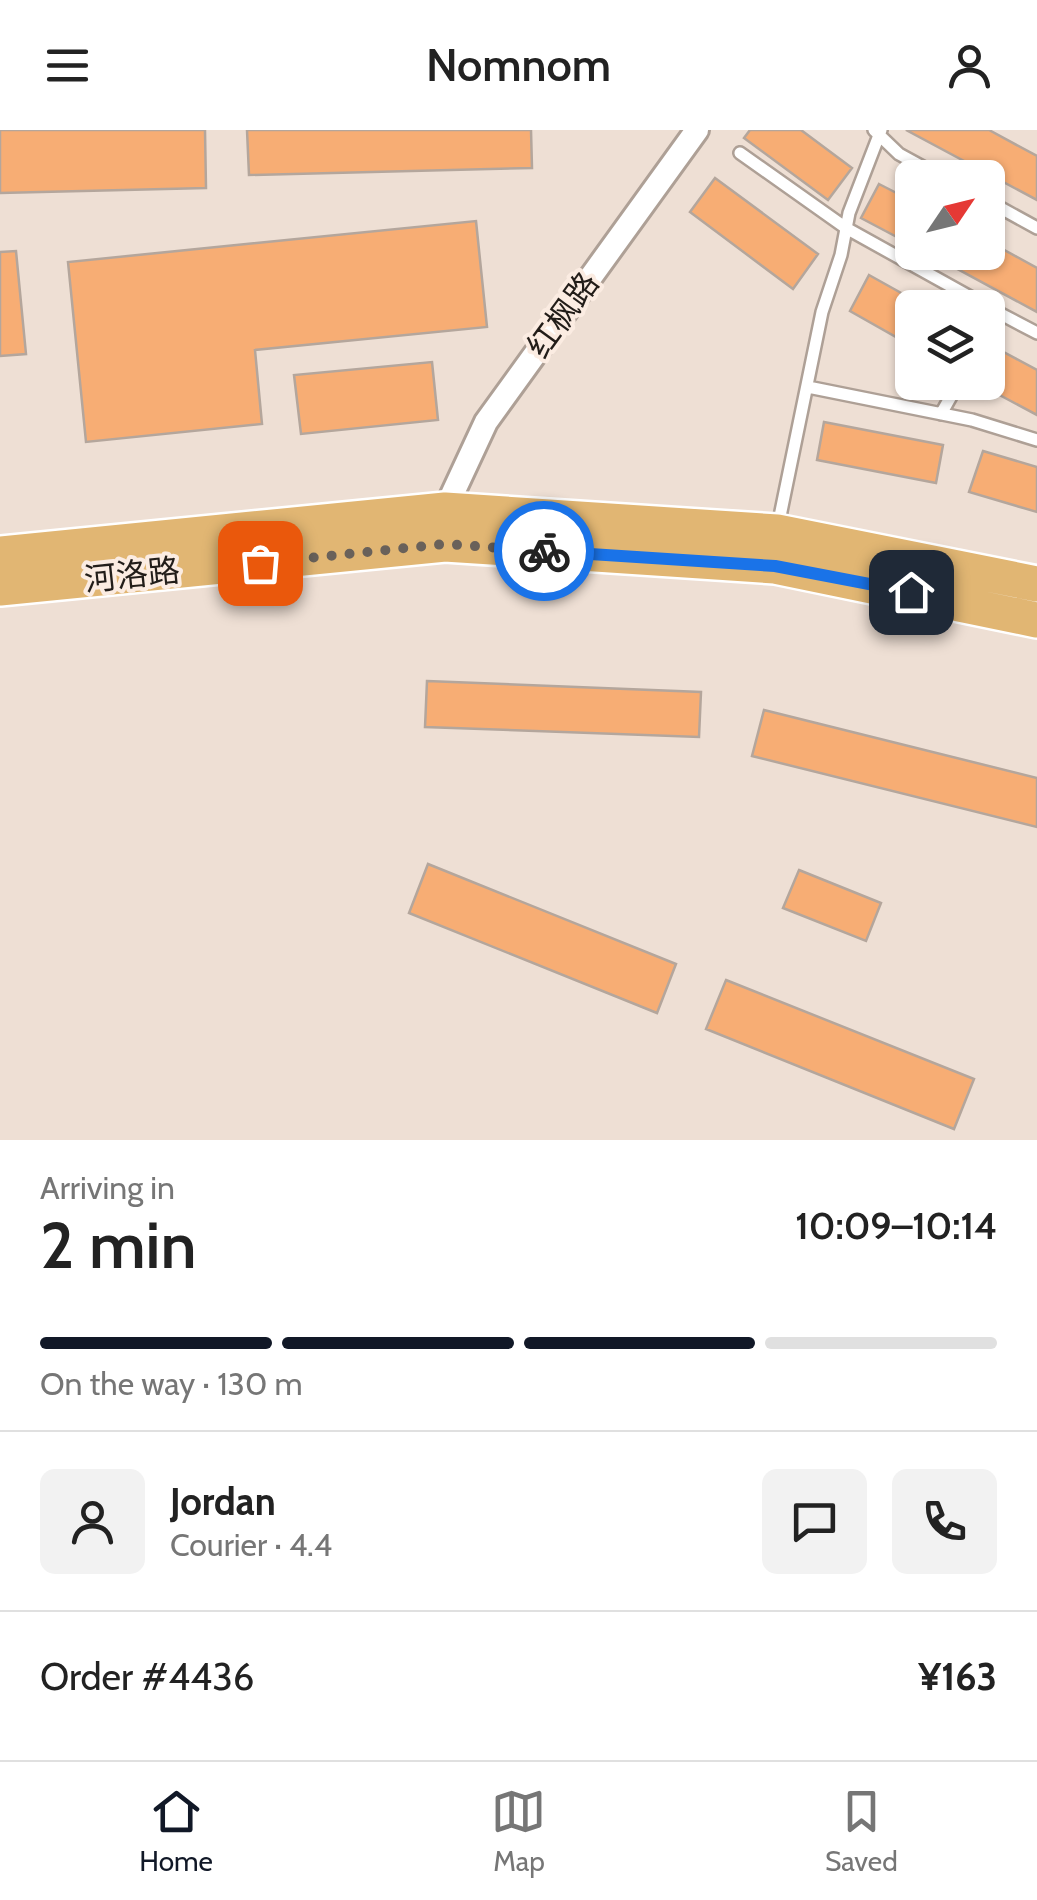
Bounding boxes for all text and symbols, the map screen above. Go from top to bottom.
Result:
icon: menu [40,38,95,93]
text: Nomnom [426,38,611,92]
icon: person [942,38,997,93]
north arrow [895,160,1005,270]
map controls [895,160,1005,400]
street label: 红枫路 [519,264,607,365]
button: layers [895,290,1005,400]
courier [494,501,594,601]
pin [218,521,303,606]
icon: bike [517,524,572,579]
icon: bag [233,536,288,591]
street label: 河洛路 [82,550,182,599]
pin [869,550,954,635]
icon: home [884,565,939,620]
text: Arriving in [40,1168,175,1207]
text: 10:09–10:14 [795,1202,997,1249]
text: 2 min [40,1205,197,1284]
text: On the way · 130 m [40,1364,303,1403]
button: person [40,1469,145,1574]
button: chat [762,1469,867,1574]
button: phone [892,1469,997,1574]
text: Jordan [170,1478,276,1525]
text: Courier · 4.4 [170,1525,332,1564]
text: Order #4436 [40,1653,254,1700]
text: ¥163 [918,1653,997,1700]
tab: Home [139,1784,213,1878]
tab: Map [491,1784,546,1878]
tab: Saved [825,1784,898,1878]

